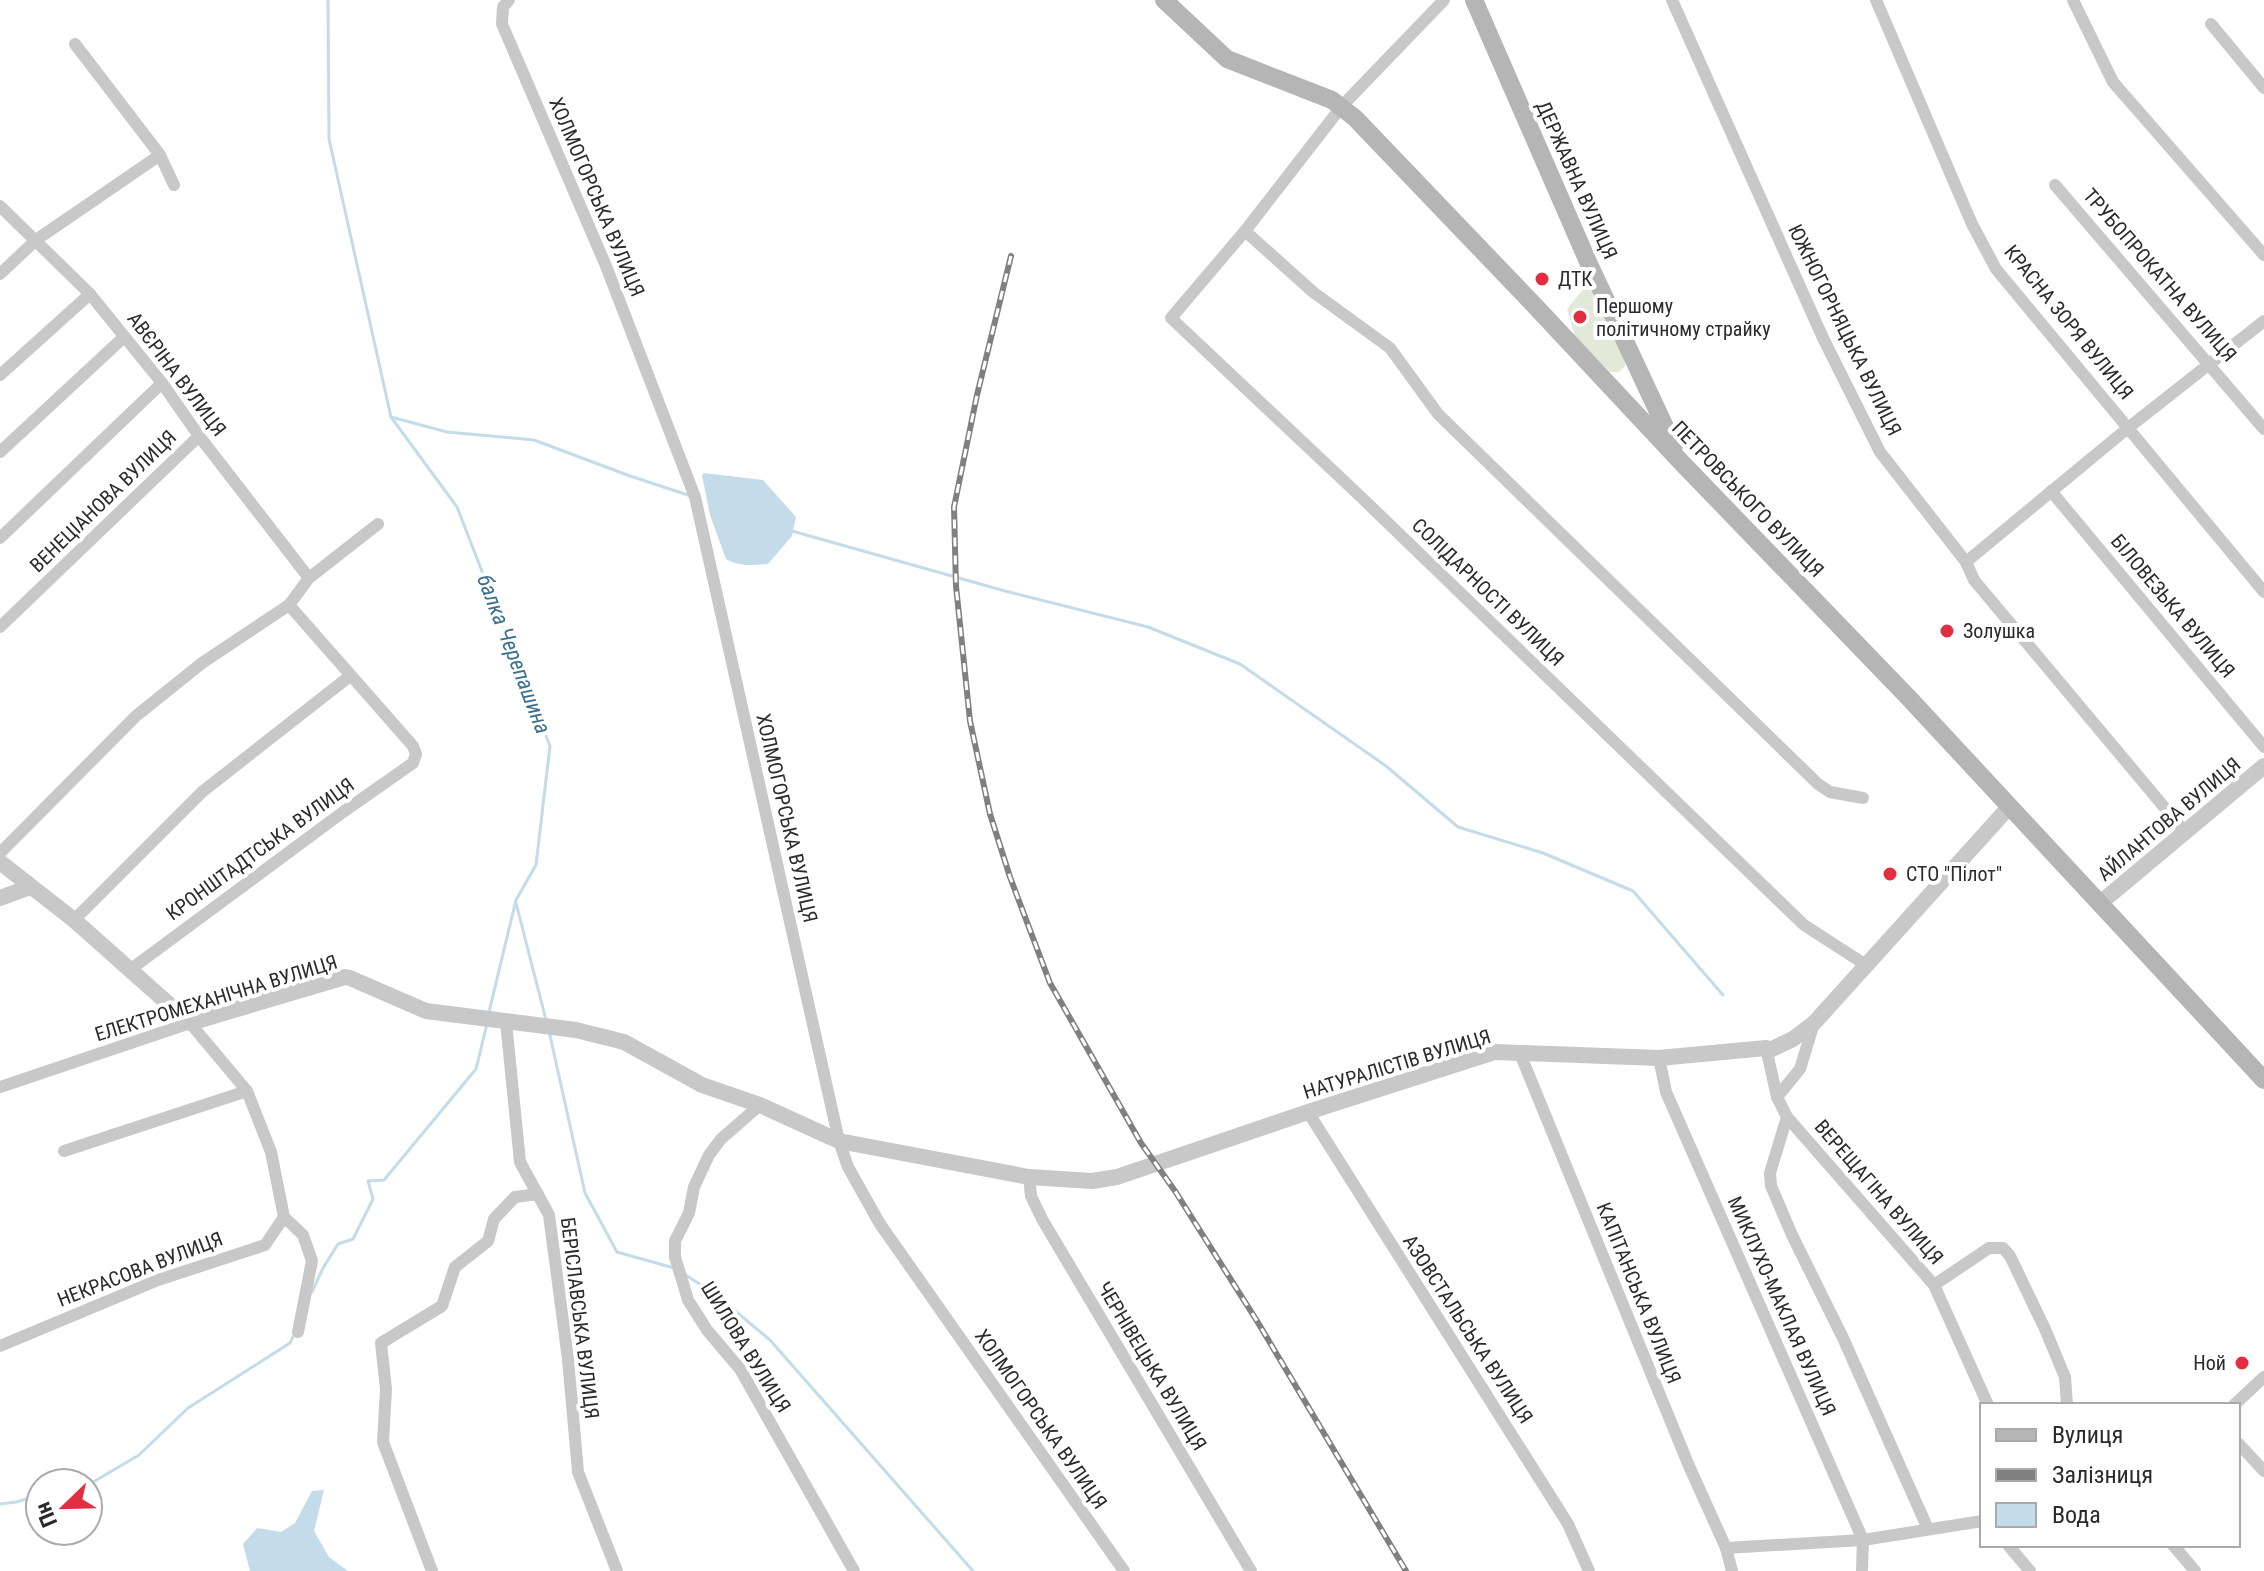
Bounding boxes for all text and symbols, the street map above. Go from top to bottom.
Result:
street label: ХОЛМОГОРСЬКА ВУЛИЦЯ [544,94,650,300]
street label: ДЕРЖАВНА ВУЛИЦЯ [1531,97,1623,263]
street label: ТРУБОПРОКАТНА ВУЛИЦЯ [2078,184,2242,366]
street label: ЮЖНОГОРНЯЦЬКА ВУЛИЦЯ [1783,220,1907,440]
street label: КРАСНА ЗОРЯ ВУЛИЦЯ [1999,240,2139,404]
place label: ДТК [1558,267,1593,291]
marker: ДТК [1533,270,1551,288]
place label: Першому політичному страйку [1596,294,1771,341]
street label: АВЄРІНА ВУЛИЦЯ [123,307,231,441]
marker: Першому політичному страйку [1571,308,1589,326]
street label: ПЕТРОВСЬКОГО ВУЛИЦЯ [1667,416,1829,582]
street label: ВЕНЕЦІАНОВА ВУЛИЦЯ [25,425,181,577]
street label: СОЛІДАРНОСТІ ВУЛИЦЯ [1407,513,1569,671]
street label: БІЛОВЕЗЬКА ВУЛИЦЯ [2106,529,2240,683]
water label: балка Черепашина [472,571,556,737]
place label: Золушка [1963,619,2035,643]
marker: Золушка [1938,622,1956,640]
street label: ХОЛМОГОРСЬКА ВУЛИЦЯ [751,711,823,925]
street label: АЙЛАНТОВА ВУЛИЦЯ [2093,752,2245,886]
street label: КРОНШТАДТСЬКА ВУЛИЦЯ [161,773,359,925]
place label: СТО "Пілот" [1906,862,2002,886]
marker: СТО "Пілот" [1881,865,1899,883]
street label: ЕЛЕКТРОМЕХАНІЧНА ВУЛИЦЯ [92,950,340,1046]
street label: НАТУРАЛІСТІВ ВУЛИЦЯ [1300,1024,1494,1104]
street label: ВЕРЕЩАГІНА ВУЛИЦЯ [1810,1115,1948,1269]
street label: МИКЛУХО-МАКЛАЯ ВУЛИЦЯ [1723,1193,1841,1419]
street label: КАПІТАНСЬКА ВУЛИЦЯ [1592,1199,1686,1387]
street label: БЕРІСЛАВСЬКА ВУЛИЦЯ [556,1216,604,1420]
street label: НЕКРАСОВА ВУЛИЦЯ [54,1226,226,1312]
street label: АЗОВСТАЛЬСЬКА ВУЛИЦЯ [1398,1230,1538,1428]
street label: ШИЛОВА ВУЛИЦЯ [696,1277,796,1417]
street label: ЧЕРНІВЕЦЬКА ВУЛИЦЯ [1092,1277,1212,1455]
street label: ХОЛМОГОРСЬКА ВУЛИЦЯ [970,1325,1112,1513]
place label: Ной [2193,1351,2226,1375]
marker: Ной [2233,1354,2251,1372]
legend [1980,1403,2240,1547]
text: Вулиця [2052,1421,2123,1449]
text: Залізниця [2052,1461,2153,1489]
north arrow [24,1467,104,1547]
text: Пн [30,1498,62,1531]
text: Вода [2052,1501,2101,1529]

